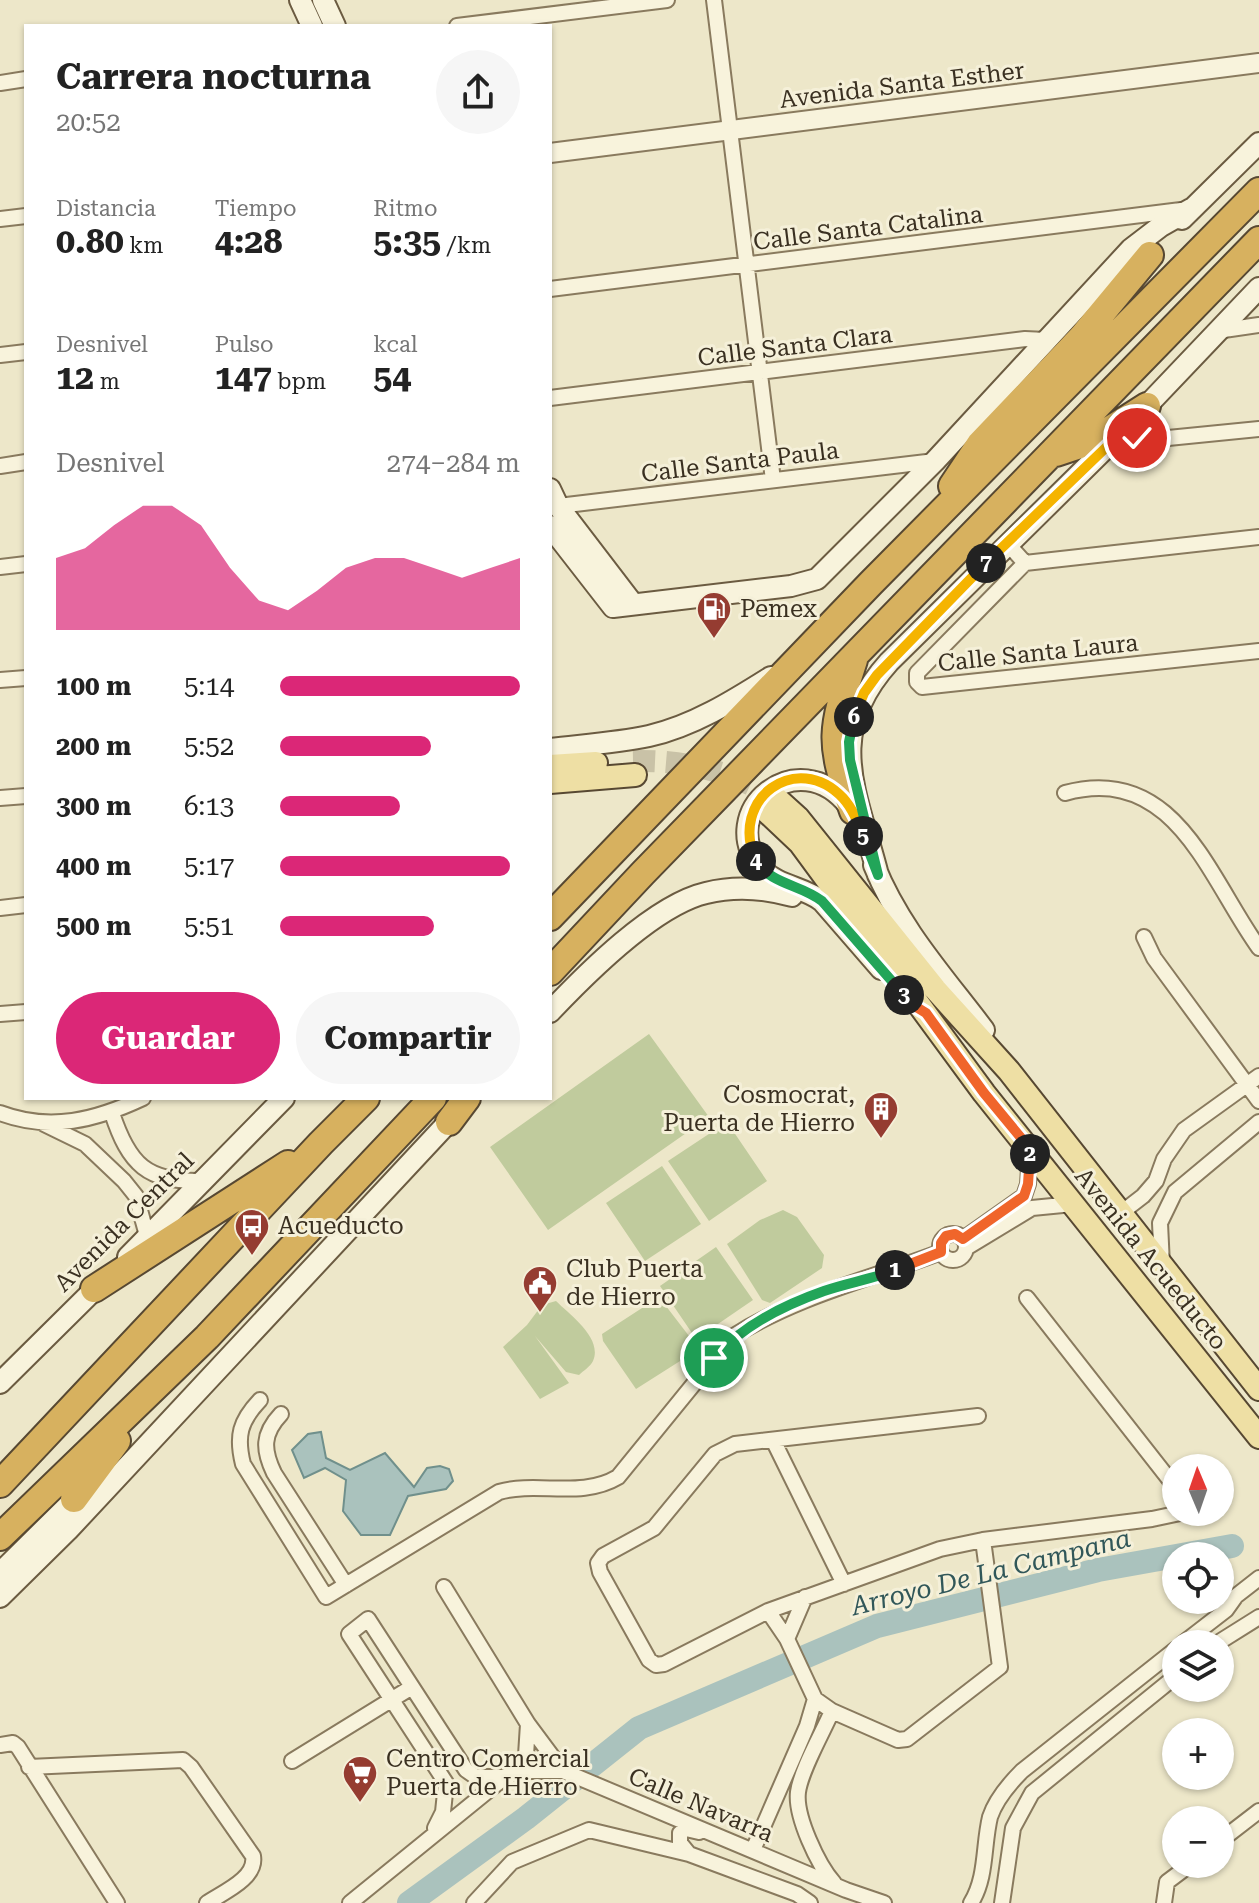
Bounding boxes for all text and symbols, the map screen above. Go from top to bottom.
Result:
button: share [436,50,520,134]
text: Carrera nocturna [56,56,371,98]
street label: Avenida Santa Esther [778,56,1026,114]
text: 20:52 [56,107,121,137]
text: Distancia [56,196,156,221]
text: Tiempo [215,196,296,221]
text: Ritmo [373,196,437,221]
street label: Calle Santa Catalina [752,200,984,256]
text: 0.80 [56,221,124,261]
text: 4:28 [215,221,282,261]
text: 5:35 [373,221,441,261]
text: km [124,233,163,258]
text: /km [441,233,491,258]
street label: Calle Santa Clara [696,320,894,372]
text: Desnivel [56,332,148,357]
text: Pulso [215,332,273,357]
text: kcal [373,332,418,357]
text: 12 [56,357,94,397]
text: 147 [215,357,272,397]
text: 54 [373,357,411,397]
text: m [94,369,120,394]
text: bpm [272,369,326,394]
pin [1103,404,1171,472]
icon: check [1115,416,1159,460]
street label: Calle Santa Paula [640,436,840,488]
text: Desnivel [56,448,165,478]
text: 274–284 m [387,448,520,478]
pin: 7 [966,543,1006,583]
text: 7 [980,550,992,575]
fuel station icon: Pemex [695,590,733,640]
place label: Pemex [740,595,817,623]
street label: Calle Santa Laura [936,629,1140,677]
text: 100 m [56,671,131,701]
text: 5:14 [184,671,234,701]
pin: 6 [834,697,874,737]
text: 6 [848,704,860,729]
text: 200 m [56,731,131,761]
text: 5:52 [184,731,234,761]
text: 300 m [56,791,131,821]
text: 6:13 [184,791,234,821]
pin: 5 [843,816,883,856]
text: 5 [857,823,869,848]
pin: 4 [736,841,776,881]
text: 4 [750,848,762,873]
text: 400 m [56,851,131,881]
text: 5:17 [184,851,234,881]
text: 500 m [56,911,131,941]
text: 5:51 [184,911,234,941]
pin: 3 [884,975,924,1015]
text: 3 [898,982,910,1007]
button: Guardar [56,992,280,1084]
button: Compartir [296,992,520,1084]
place label: Cosmocrat, Puerta de Hierro [663,1081,855,1137]
building icon: Cosmocrat, Puerta de Hierro [862,1090,900,1140]
pin: 2 [1010,1134,1050,1174]
text: 2 [1024,1141,1036,1166]
street label: Avenida Central [49,1147,199,1297]
street label: Avenida Acueducto [1069,1162,1233,1356]
bus stop icon: Acueducto [233,1207,271,1257]
place label: Acueducto [278,1212,404,1240]
pin: 1 [875,1250,915,1290]
place label: Club Puerta de Hierro [566,1255,703,1311]
text: 1 [889,1257,901,1282]
public building icon: Club Puerta de Hierro [521,1264,559,1314]
pin [680,1324,748,1392]
icon: arrive [692,1336,736,1380]
north arrow [1162,1454,1234,1526]
map controls [1162,1454,1234,1878]
water label: Arroyo De La Campana [846,1523,1134,1622]
button: locate [1162,1542,1234,1614]
button: layers [1162,1630,1234,1702]
button: + [1162,1718,1234,1790]
place label: Centro Comercial Puerta de Hierro [386,1745,590,1801]
supermarket icon: Centro Comercial Puerta de Hierro [341,1754,379,1804]
street label: Calle Navarra [624,1762,778,1848]
button: − [1162,1806,1234,1878]

